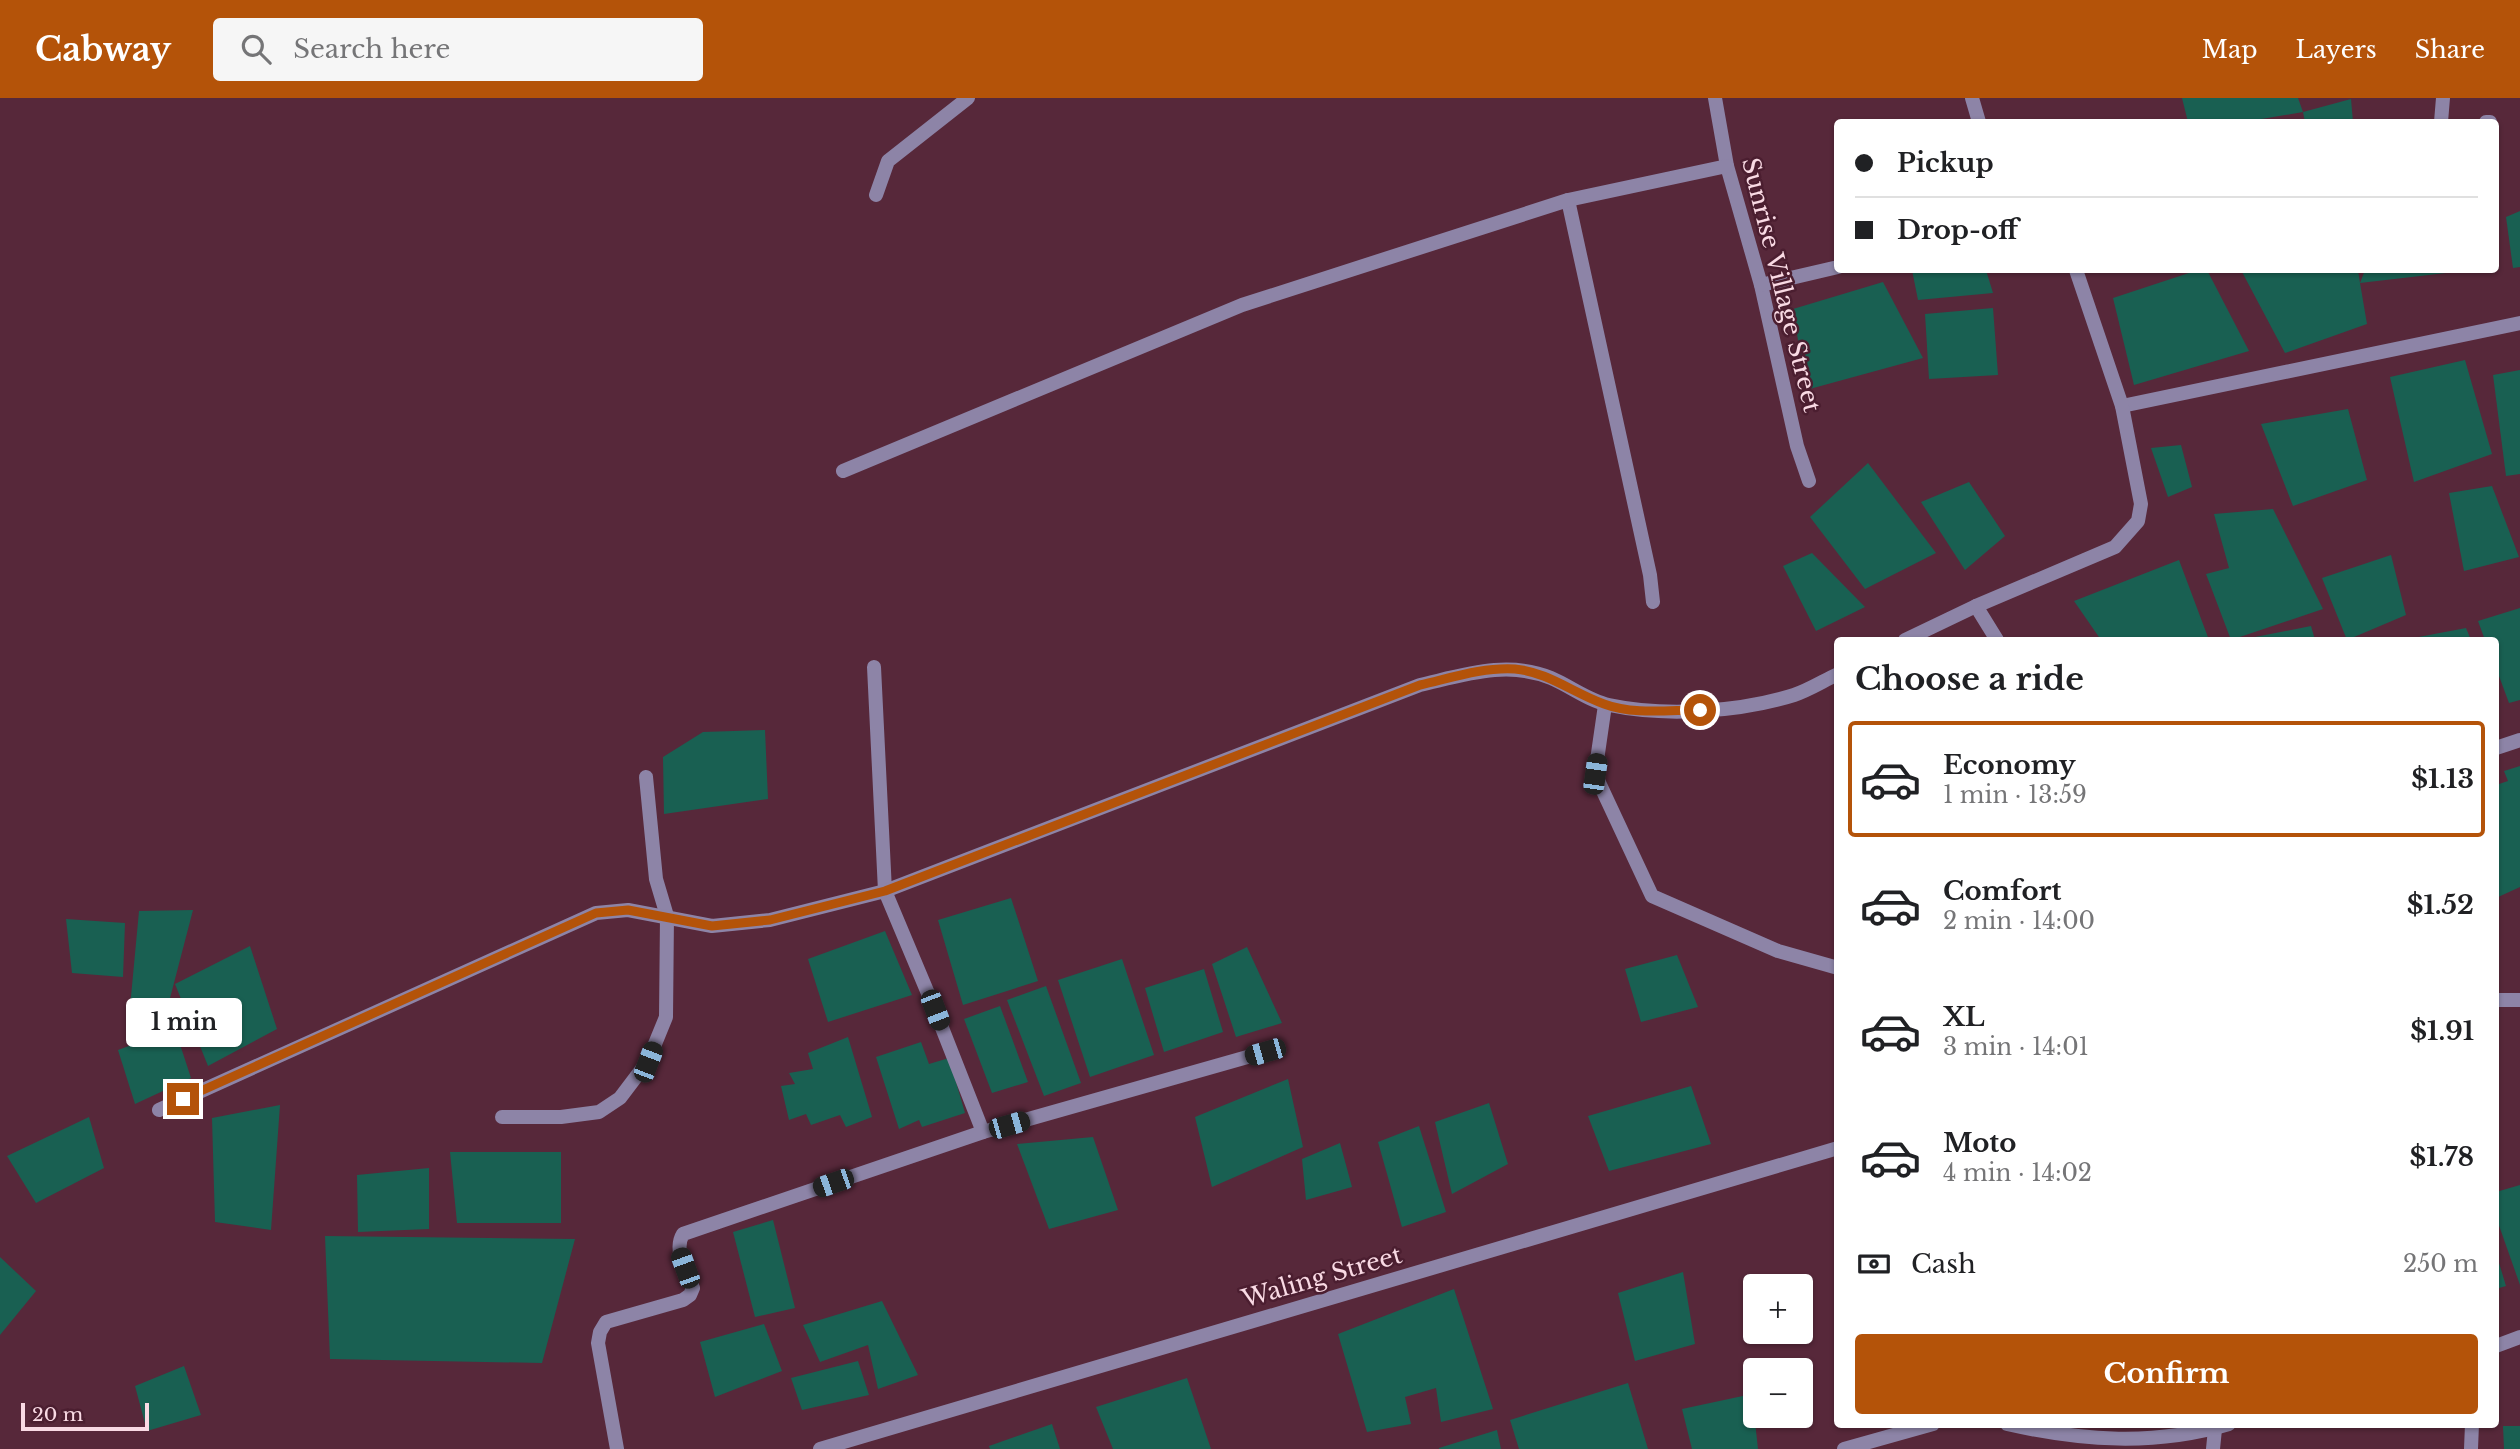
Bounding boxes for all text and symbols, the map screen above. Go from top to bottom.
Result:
search box [213,18,703,81]
text: Cabway [35,29,171,70]
icon: search [237,30,275,68]
text: Search here [293,33,450,65]
text: Map [2202,35,2258,64]
text: Layers [2296,35,2377,64]
text: Share [2415,35,2485,64]
text: Pickup [1897,147,1994,179]
street label: Sunrise Village Street [1736,155,1827,415]
text: Drop-off [1897,214,2018,246]
text: Choose a ride [1855,659,2084,699]
route start [1684,694,1716,726]
icon: car [1859,748,1922,811]
text: Economy [1943,749,2076,781]
car [1582,752,1609,796]
text: $1.13 [2411,763,2474,795]
text: 1 min · 13:59 [1943,781,2087,809]
icon: car [1859,874,1922,937]
text: Comfort [1943,875,2061,907]
text: $1.52 [2407,889,2474,921]
text: 2 min · 14:00 [1943,907,2095,935]
car [918,987,953,1033]
callout: 1 min [125,998,241,1046]
icon: car [1859,1000,1922,1063]
text: XL [1943,1001,1985,1033]
text: 1 min [151,1008,217,1036]
text: $1.91 [2410,1015,2474,1047]
text: 3 min · 14:01 [1943,1033,2089,1061]
car [1242,1036,1289,1068]
car [631,1039,666,1085]
route end [167,1083,199,1115]
car [986,1109,1033,1141]
icon: car [1859,1126,1922,1189]
text: Moto [1943,1127,2016,1159]
text: $1.78 [2410,1141,2474,1173]
text: 4 min · 14:02 [1943,1159,2092,1187]
car [810,1166,857,1200]
street label: Waling Street [1238,1240,1405,1313]
car [668,1245,703,1291]
icon: cash [1855,1245,1893,1283]
text: Cash [1911,1248,1976,1280]
text: 250 m [2403,1250,2478,1278]
map controls [1743,1274,1813,1428]
button: + [1743,1274,1813,1344]
button: Confirm [1855,1334,2478,1414]
button: − [1743,1358,1813,1428]
scale bar [21,1400,149,1432]
text: 20 m [32,1403,83,1426]

